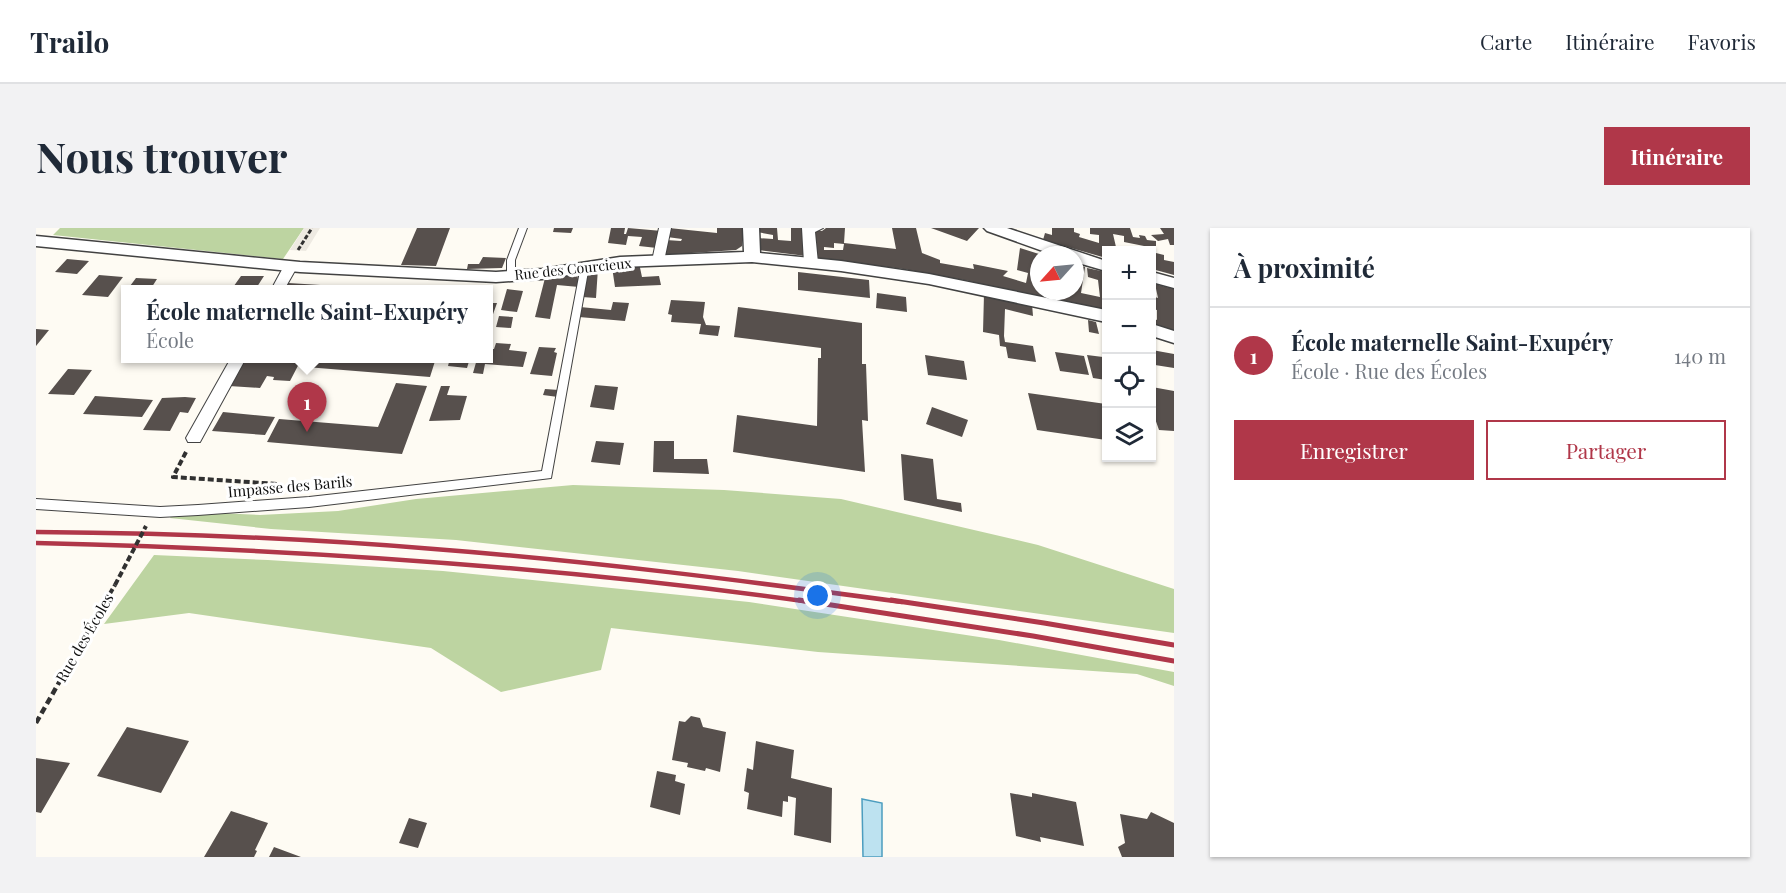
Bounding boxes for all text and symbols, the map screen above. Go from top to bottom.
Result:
text: Trailo [30,23,109,60]
text: Carte [1480,27,1532,55]
text: Itinéraire [1565,27,1655,55]
text: Favoris [1688,27,1756,55]
button: Itinéraire [1604,127,1750,185]
text: Nous trouver [36,128,287,184]
north arrow [1030,246,1084,300]
map controls [1102,246,1156,462]
button: + [1102,246,1156,300]
text: À proximité [1234,250,1375,285]
street label: Rue des Courcieux [514,253,633,284]
popup [121,285,493,363]
text: École maternelle Saint-Exupéry [146,296,468,326]
button: − [1102,300,1156,354]
text: École [146,326,194,353]
text: École maternelle Saint-Exupéry [1291,327,1613,357]
text: 1 [1250,342,1257,369]
text: 140 m [1674,342,1726,369]
button: locate [1102,354,1156,408]
text: École · Rue des Écoles [1291,357,1487,384]
pin: 1 [288,382,326,432]
button: layers [1102,408,1156,462]
button: Enregistrer [1234,420,1474,480]
button: Partager [1486,420,1726,480]
street label: Impasse des Barils [227,471,353,501]
your location [803,581,832,610]
street label: Rue des Écoles [51,589,118,686]

